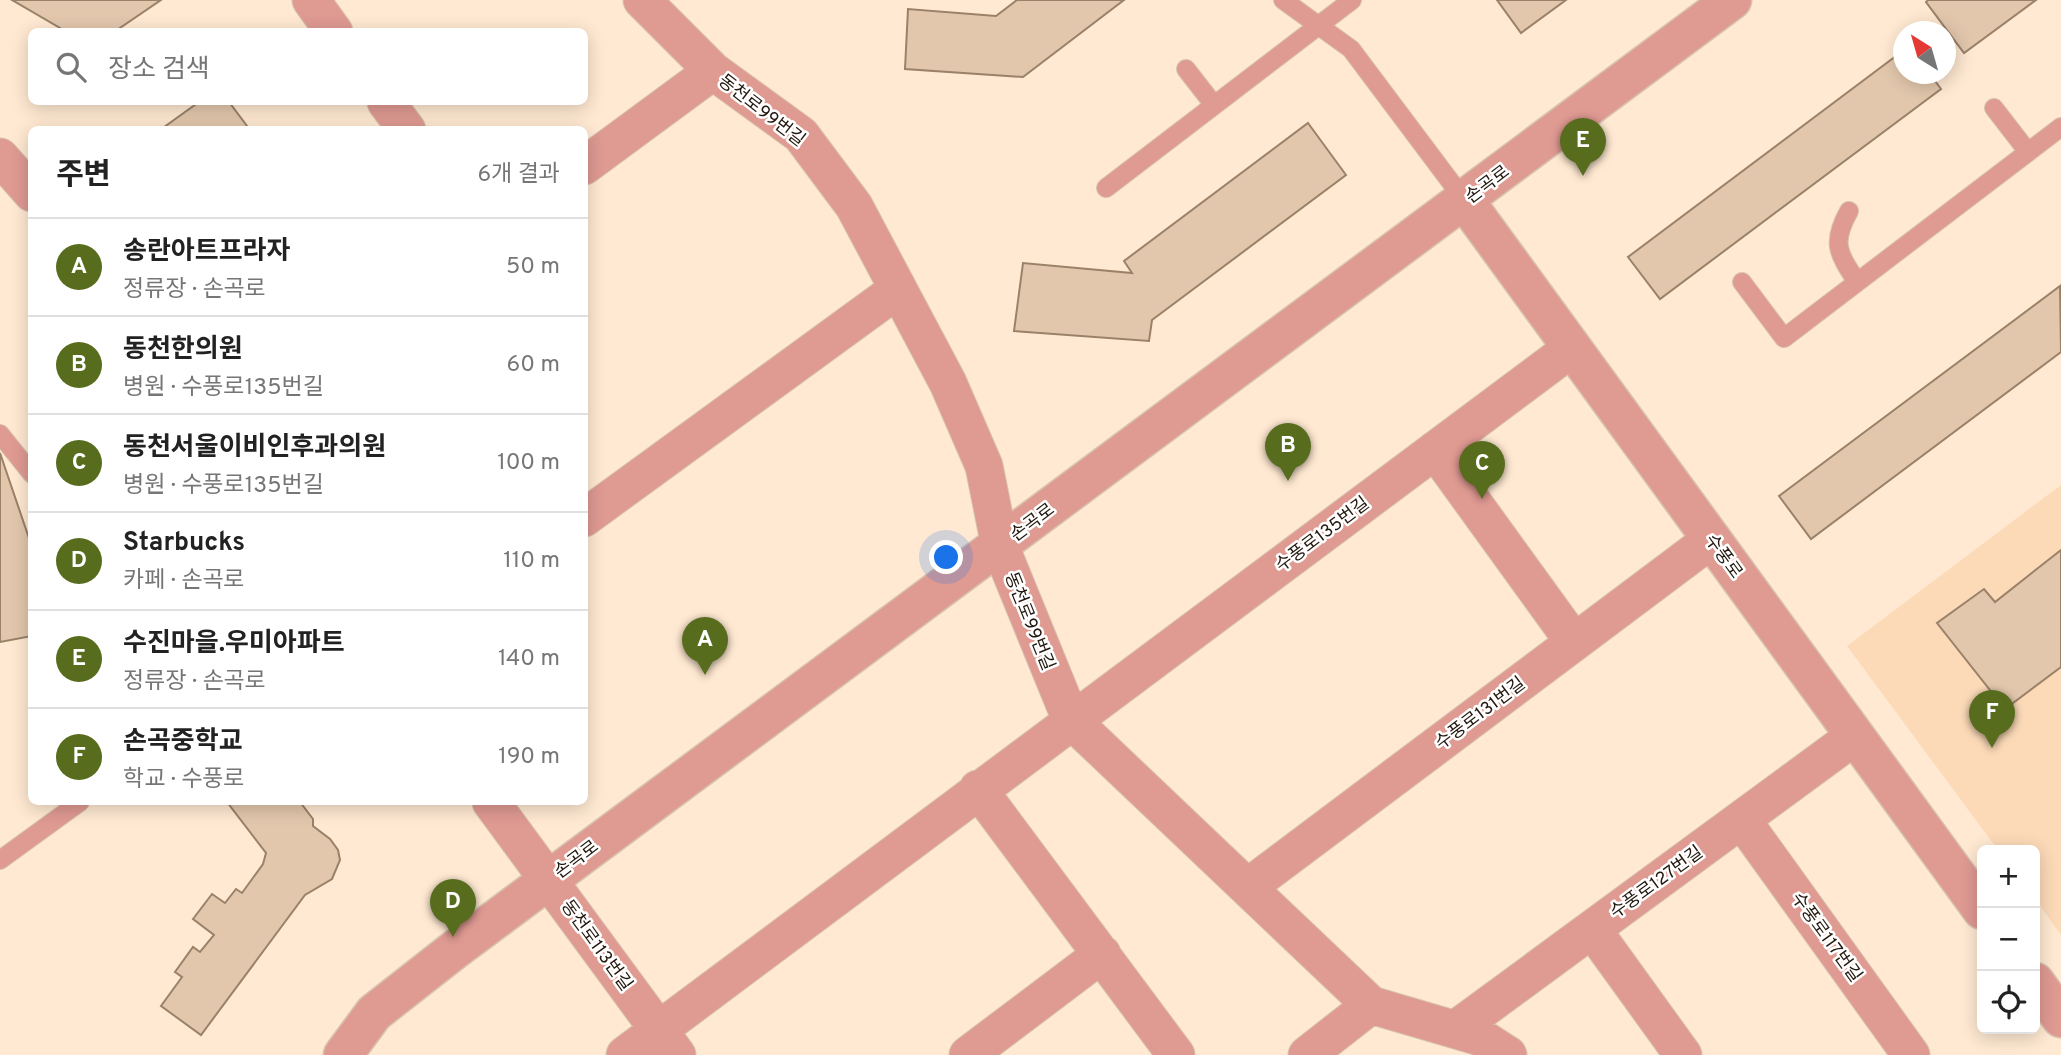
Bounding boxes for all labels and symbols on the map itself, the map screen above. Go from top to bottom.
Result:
north arrow [1893,21,1956,84]
street label: 동천로99번길 [713,70,809,152]
pin: E [1560,118,1606,176]
street label: 손곡로 [1461,161,1515,209]
pin: B [1265,423,1311,481]
pin: C [1459,441,1505,499]
street label: 수풍로135번길 [1271,492,1374,578]
street label: 손곡로 [1006,499,1060,547]
street label: 수풍로 [1699,530,1747,584]
your location [929,540,963,574]
street label: 동천로99번길 [998,569,1059,674]
pin: A [682,617,728,675]
street label: 수풍로131번길 [1431,673,1531,756]
pin: F [1969,690,2015,748]
street label: 손곡로 [550,836,604,884]
street label: 수풍로127번길 [1606,842,1708,925]
pin: D [430,879,476,937]
street label: 수풍로117번길 [1785,888,1866,987]
street label: 동천로113번길 [555,896,637,996]

